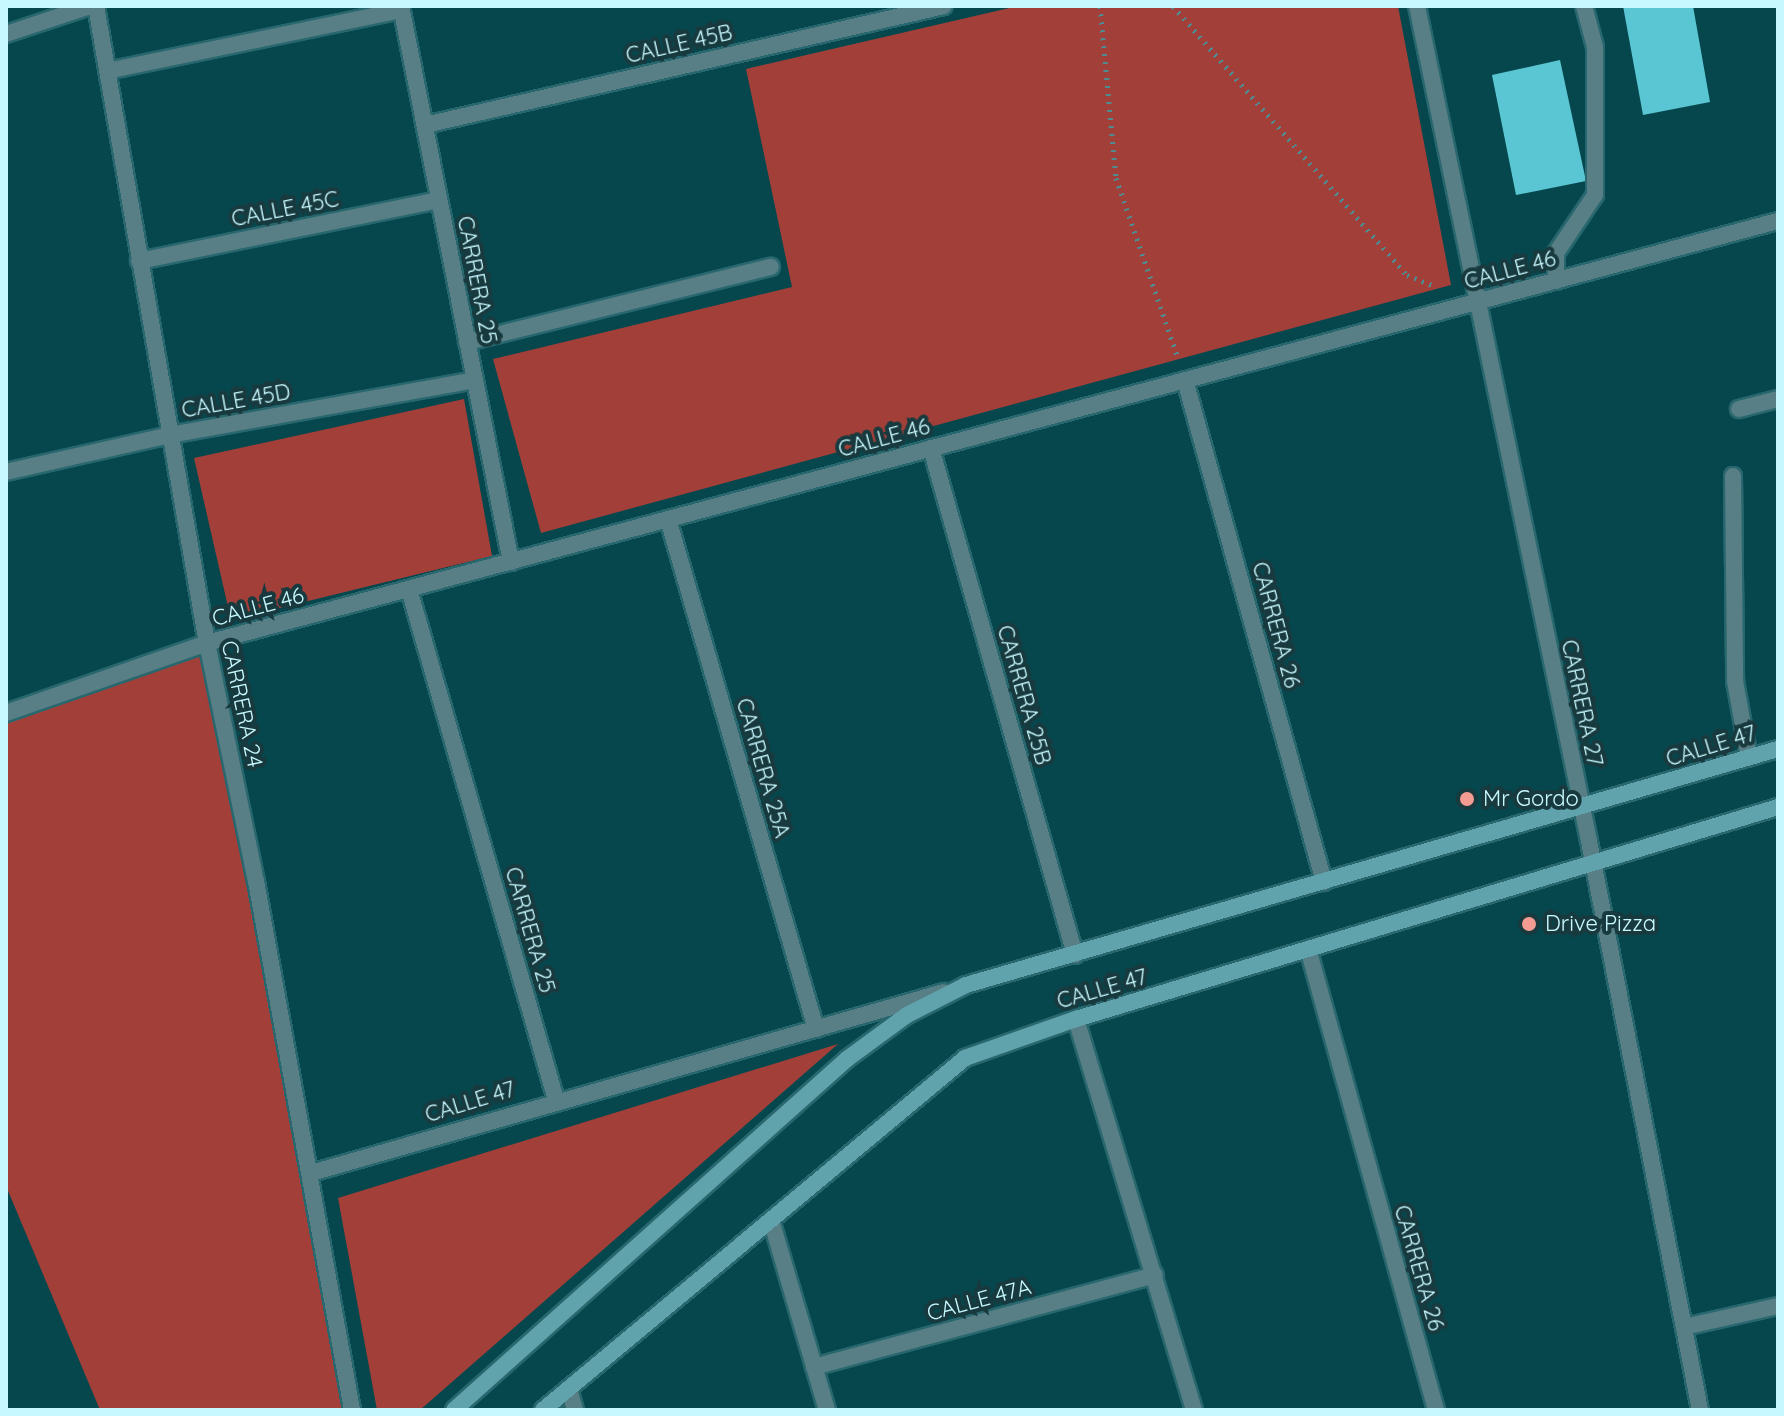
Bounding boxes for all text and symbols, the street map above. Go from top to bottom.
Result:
street label: CALLE 45B [623,19,735,69]
street label: CALLE 45C [229,186,341,232]
street label: CARRERA 25 [452,214,502,346]
street label: CALLE 46 [1461,245,1559,295]
street label: CALLE 45D [180,378,292,424]
street label: CALLE 46 [835,413,933,463]
street label: CARRERA 26 [1246,559,1306,691]
street label: CALLE 46 [209,582,307,632]
street label: CARRERA 25B [991,622,1057,768]
street label: CARRERA 27 [1556,637,1608,769]
street label: CARRERA 24 [216,638,268,770]
street label: CARRERA 25A [730,695,796,841]
street label: CALLE 47 [1663,720,1759,772]
place label: Mr Gordo [1483,786,1579,812]
marker: Mr Gordo [1458,790,1476,808]
street label: CARRERA 25 [499,864,561,996]
place label: Drive Pizza [1545,911,1656,937]
marker: Drive Pizza [1520,915,1538,933]
street label: CALLE 47 [1054,964,1150,1014]
street label: CALLE 47 [422,1076,518,1128]
street label: CARRERA 26 [1388,1202,1450,1334]
street label: CALLE 47A [924,1273,1034,1327]

